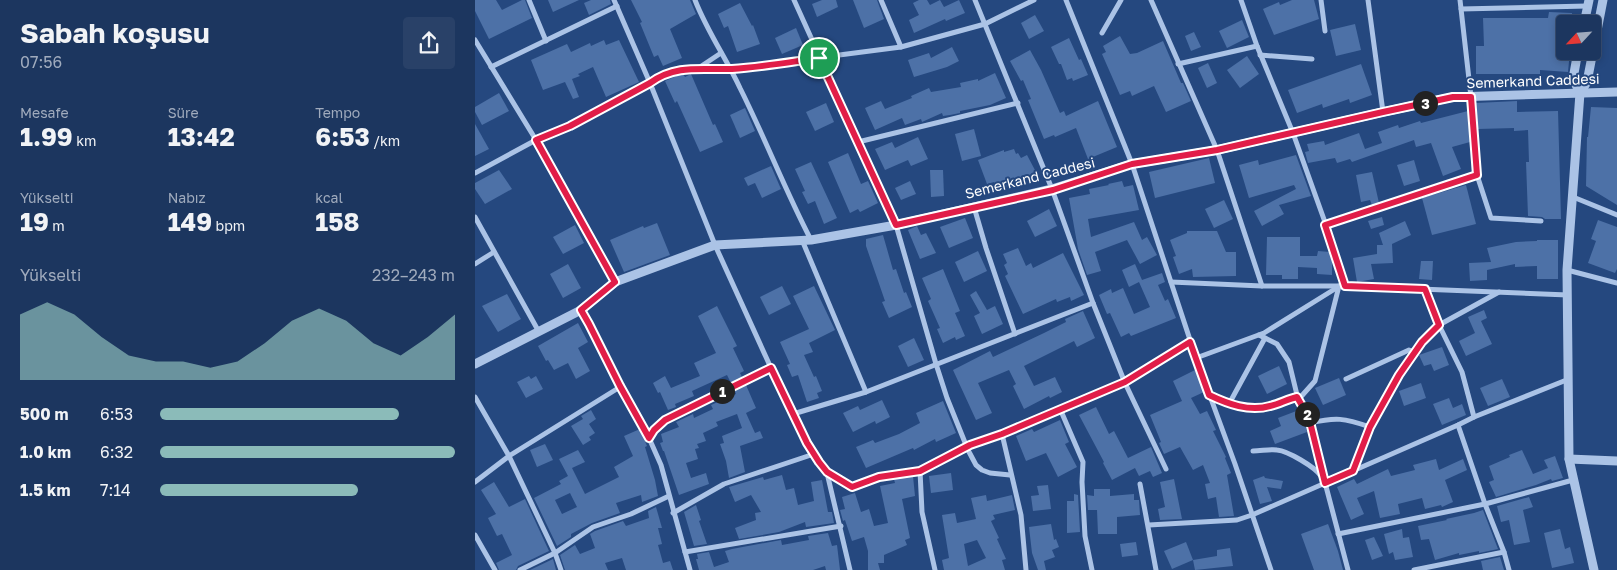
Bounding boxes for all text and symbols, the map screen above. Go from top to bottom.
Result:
north arrow [1556,15,1601,60]
map controls [1556,15,1601,60]
text: Sabah koşusu [20,16,210,49]
button: share [403,17,455,69]
pin [798,37,840,79]
icon: arrive [805,44,833,72]
text: 07:56 [20,52,62,72]
street label: Semerkand Caddesi [1466,70,1600,91]
pin: 3 [1413,90,1437,116]
text: 3 [1421,95,1430,112]
text: Mesafe [20,104,69,121]
text: Süre [168,104,199,121]
text: Tempo [315,104,360,121]
text: 1.99 [20,121,73,152]
text: 13:42 [168,121,235,152]
text: 6:53 [315,121,370,152]
text: km [73,132,96,149]
text: /km [370,132,400,149]
street label: Semerkand Caddesi [963,153,1097,202]
text: Yükselti [20,189,74,206]
text: Nabız [168,189,206,206]
text: kcal [315,189,343,206]
text: 19 [20,206,49,237]
text: 149 [168,206,212,237]
text: 158 [315,206,359,237]
text: m [49,217,65,234]
text: bpm [212,217,245,234]
text: Yükselti [20,265,81,285]
text: 232–243 m [372,265,455,285]
pin: 1 [709,378,735,404]
text: 1 [719,383,726,400]
pin: 2 [1295,402,1319,426]
text: 500 m [20,404,69,424]
text: 6:53 [100,404,133,424]
text: 2 [1303,406,1312,423]
text: 1.0 km [20,442,71,462]
text: 6:32 [100,442,133,462]
text: 1.5 km [20,480,70,500]
text: 7:14 [100,480,131,500]

